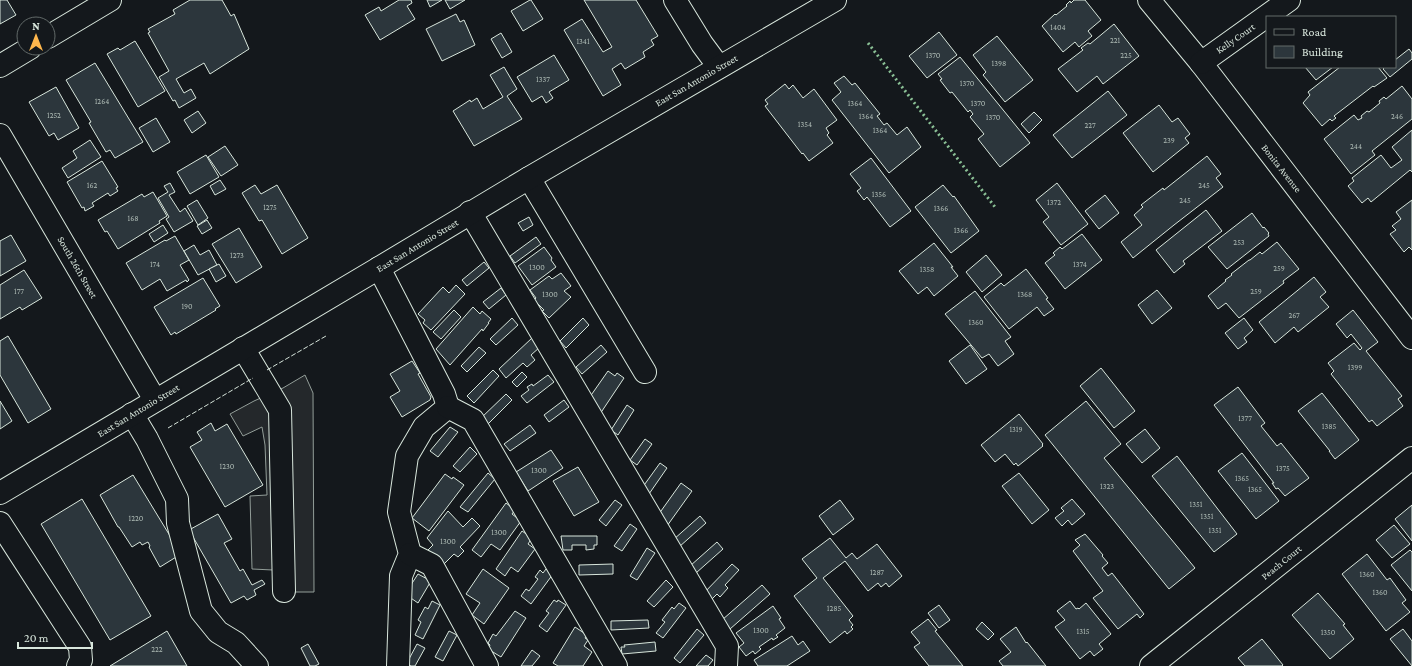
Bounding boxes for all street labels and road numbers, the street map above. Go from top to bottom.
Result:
street label: Kelly Court [1214,21,1257,56]
street label: East San Antonio Street [653,52,740,109]
street label: Bonita Avenue [1260,142,1304,195]
street label: East San Antonio Street [374,216,461,274]
street label: South 26th Street [55,235,100,301]
street label: East San Antonio Street [95,381,182,439]
street label: Peach Court [1259,543,1304,582]

